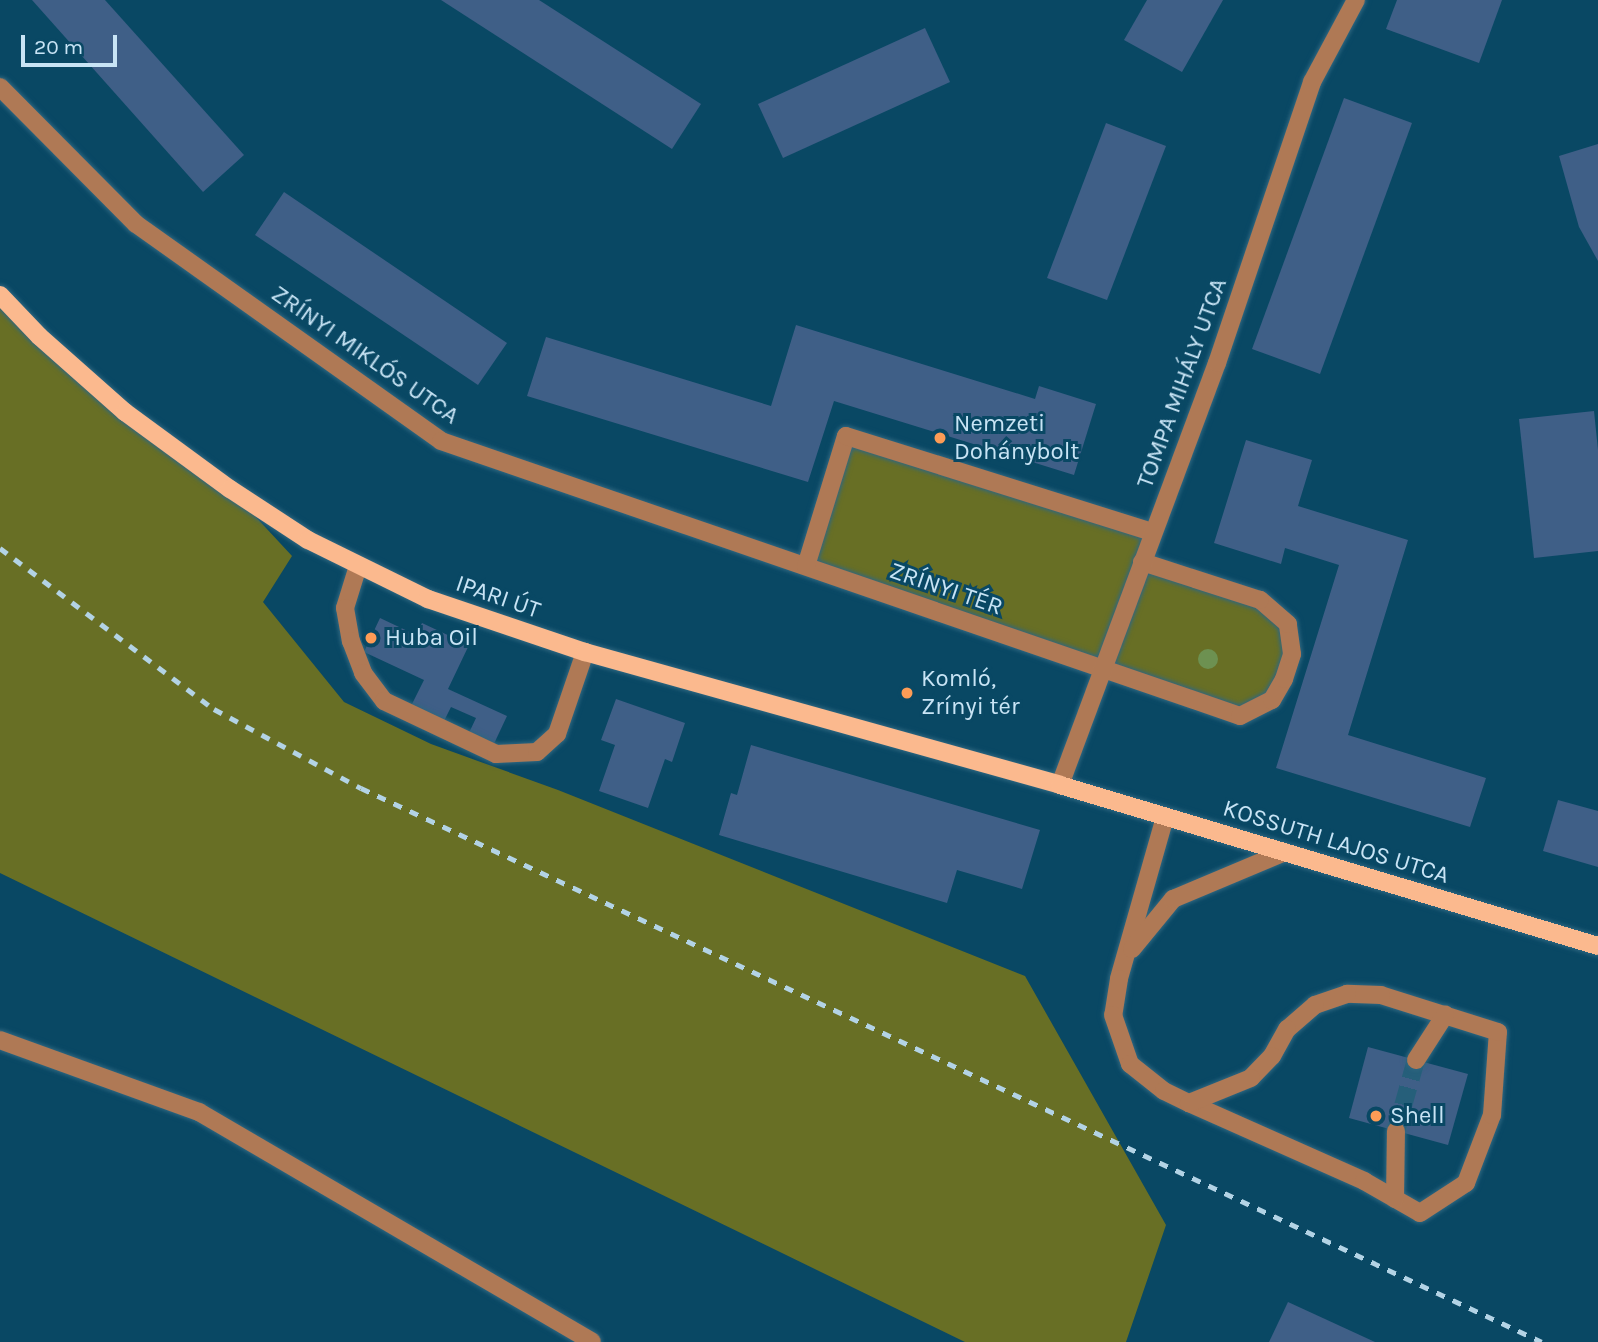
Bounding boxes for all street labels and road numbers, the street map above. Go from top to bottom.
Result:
street label: TOMPA MIHÁLY UTCA [1131,274,1233,492]
street label: ZRÍNYI MIKLÓS UTCA [266,279,464,431]
street label: ZRÍNYI TÉR [886,556,1006,622]
street label: IPARI ÚT [452,569,544,625]
street label: KOSSUTH LAJOS UTCA [1219,794,1453,890]

